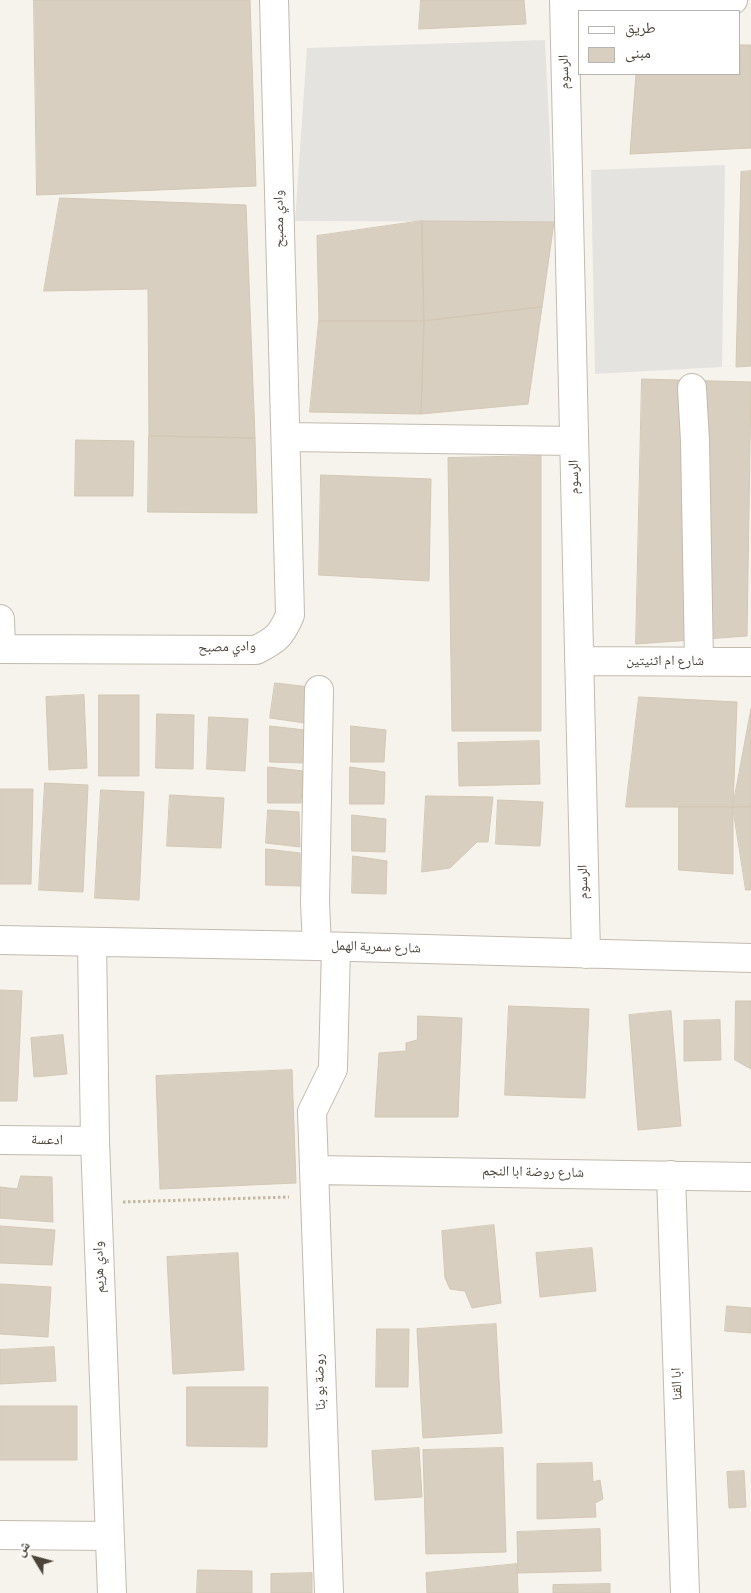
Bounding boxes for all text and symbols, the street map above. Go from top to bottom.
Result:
legend [578,10,741,75]
text: طريق [625,18,656,39]
text: مبنى [625,43,651,64]
street label: الرسوم [556,55,574,89]
street label: وادي مصبح [271,190,289,248]
street label: الرسوم [566,460,584,494]
street label: وادي مصبح [198,639,256,657]
street label: شارع ام اثنيتين [626,654,704,670]
street label: الرسوم [575,865,593,899]
street label: شارع سمرية الهمل [331,938,421,958]
street label: ادعسة [31,1132,63,1150]
street label: شارع روضة ابا النجم [482,1164,584,1182]
street label: وادي هزيم [91,1241,109,1293]
street label: روضة بو بنّا [312,1353,330,1411]
street label: ابا القنا [669,1367,687,1401]
north arrow [10,1533,60,1583]
text: ش [11,1537,35,1561]

